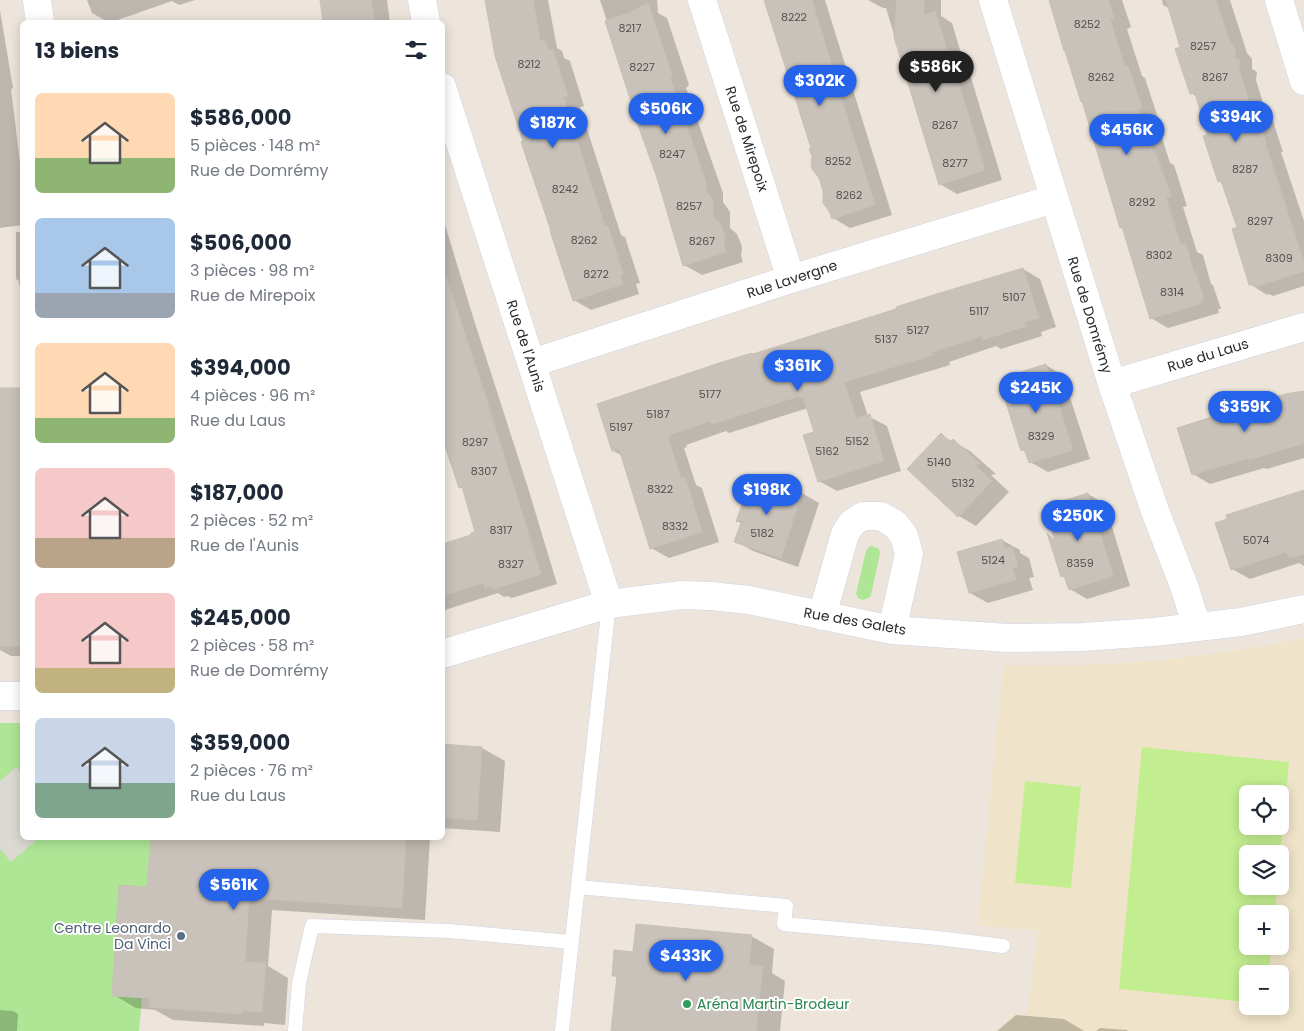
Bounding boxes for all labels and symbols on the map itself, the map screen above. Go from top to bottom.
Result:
house number: 8222 [781,9,807,25]
house number: 8252 [1074,16,1100,32]
house number: 8217 [619,20,641,36]
house number: 8257 [1190,38,1216,54]
pin: $586K [901,51,971,93]
house number: 8212 [517,56,541,72]
house number: 8227 [629,59,655,75]
pin: $302K [785,64,855,107]
house number: 8262 [1088,69,1114,85]
house number: 8267 [1202,69,1228,85]
street label: Rue de Mirepoix [721,84,774,195]
pin: $506K [631,92,701,135]
pin: $394K [1201,100,1271,143]
pin: $187K [518,106,588,149]
pin: $456K [1092,114,1162,156]
house number: 8267 [932,117,958,133]
house number: 8247 [659,146,685,162]
house number: 8252 [825,153,851,169]
house number: 8277 [942,155,968,171]
house number: 8287 [1232,161,1258,177]
house number: 8242 [552,181,578,197]
house number: 8262 [836,187,862,203]
house number: 8292 [1129,194,1155,210]
house number: 8257 [676,198,702,214]
house number: 8297 [1247,213,1273,229]
house number: 8262 [571,232,597,248]
house number: 8267 [689,233,715,249]
house number: 8302 [1146,247,1172,263]
house number: 8309 [1265,250,1293,266]
street label: Rue de Domrémy [1063,254,1117,376]
street label: Rue Lavergne [744,255,840,303]
house number: 8272 [583,266,609,282]
house number: 8314 [1160,284,1184,300]
house number: 5107 [1002,289,1026,305]
street label: Rue de l'Aunis [502,297,550,395]
house number: 5117 [969,303,989,319]
house number: 5127 [907,322,929,338]
house number: 5137 [875,331,897,347]
street label: Rue du Laus [1165,333,1251,377]
pin: $361K [763,350,833,392]
pin: $245K [1001,372,1071,414]
house number: 5177 [699,386,721,402]
pin: $359K [1210,390,1280,433]
house number: 5187 [646,406,670,422]
house number: 5197 [609,419,633,435]
house number: 8329 [1028,428,1054,444]
house number: 5152 [845,433,869,449]
house number: 8297 [462,434,488,450]
house number: 5162 [815,443,839,459]
house number: 5140 [927,454,951,470]
house number: 8307 [471,463,497,479]
pin: $198K [732,474,802,516]
house number: 5132 [951,475,975,491]
house number: 8322 [647,481,673,497]
pin: $250K [1043,500,1113,542]
house number: 8332 [662,518,688,534]
house number: 8317 [490,522,512,538]
house number: 5182 [750,525,774,541]
house number: 5074 [1243,532,1269,548]
house number: 5124 [981,552,1005,568]
house number: 8359 [1066,555,1094,571]
house number: 8327 [498,556,524,572]
street label: Rue des Galets [802,602,908,640]
pin: $561K [199,868,269,911]
place label: Centre Leonardo Da Vinci [54,918,171,954]
marker: Centre Leonardo Da Vinci [175,930,187,942]
pin: $433K [651,940,721,982]
place label: Aréna Martin-Brodeur [697,994,850,1014]
marker: Aréna Martin-Brodeur [681,998,693,1010]

